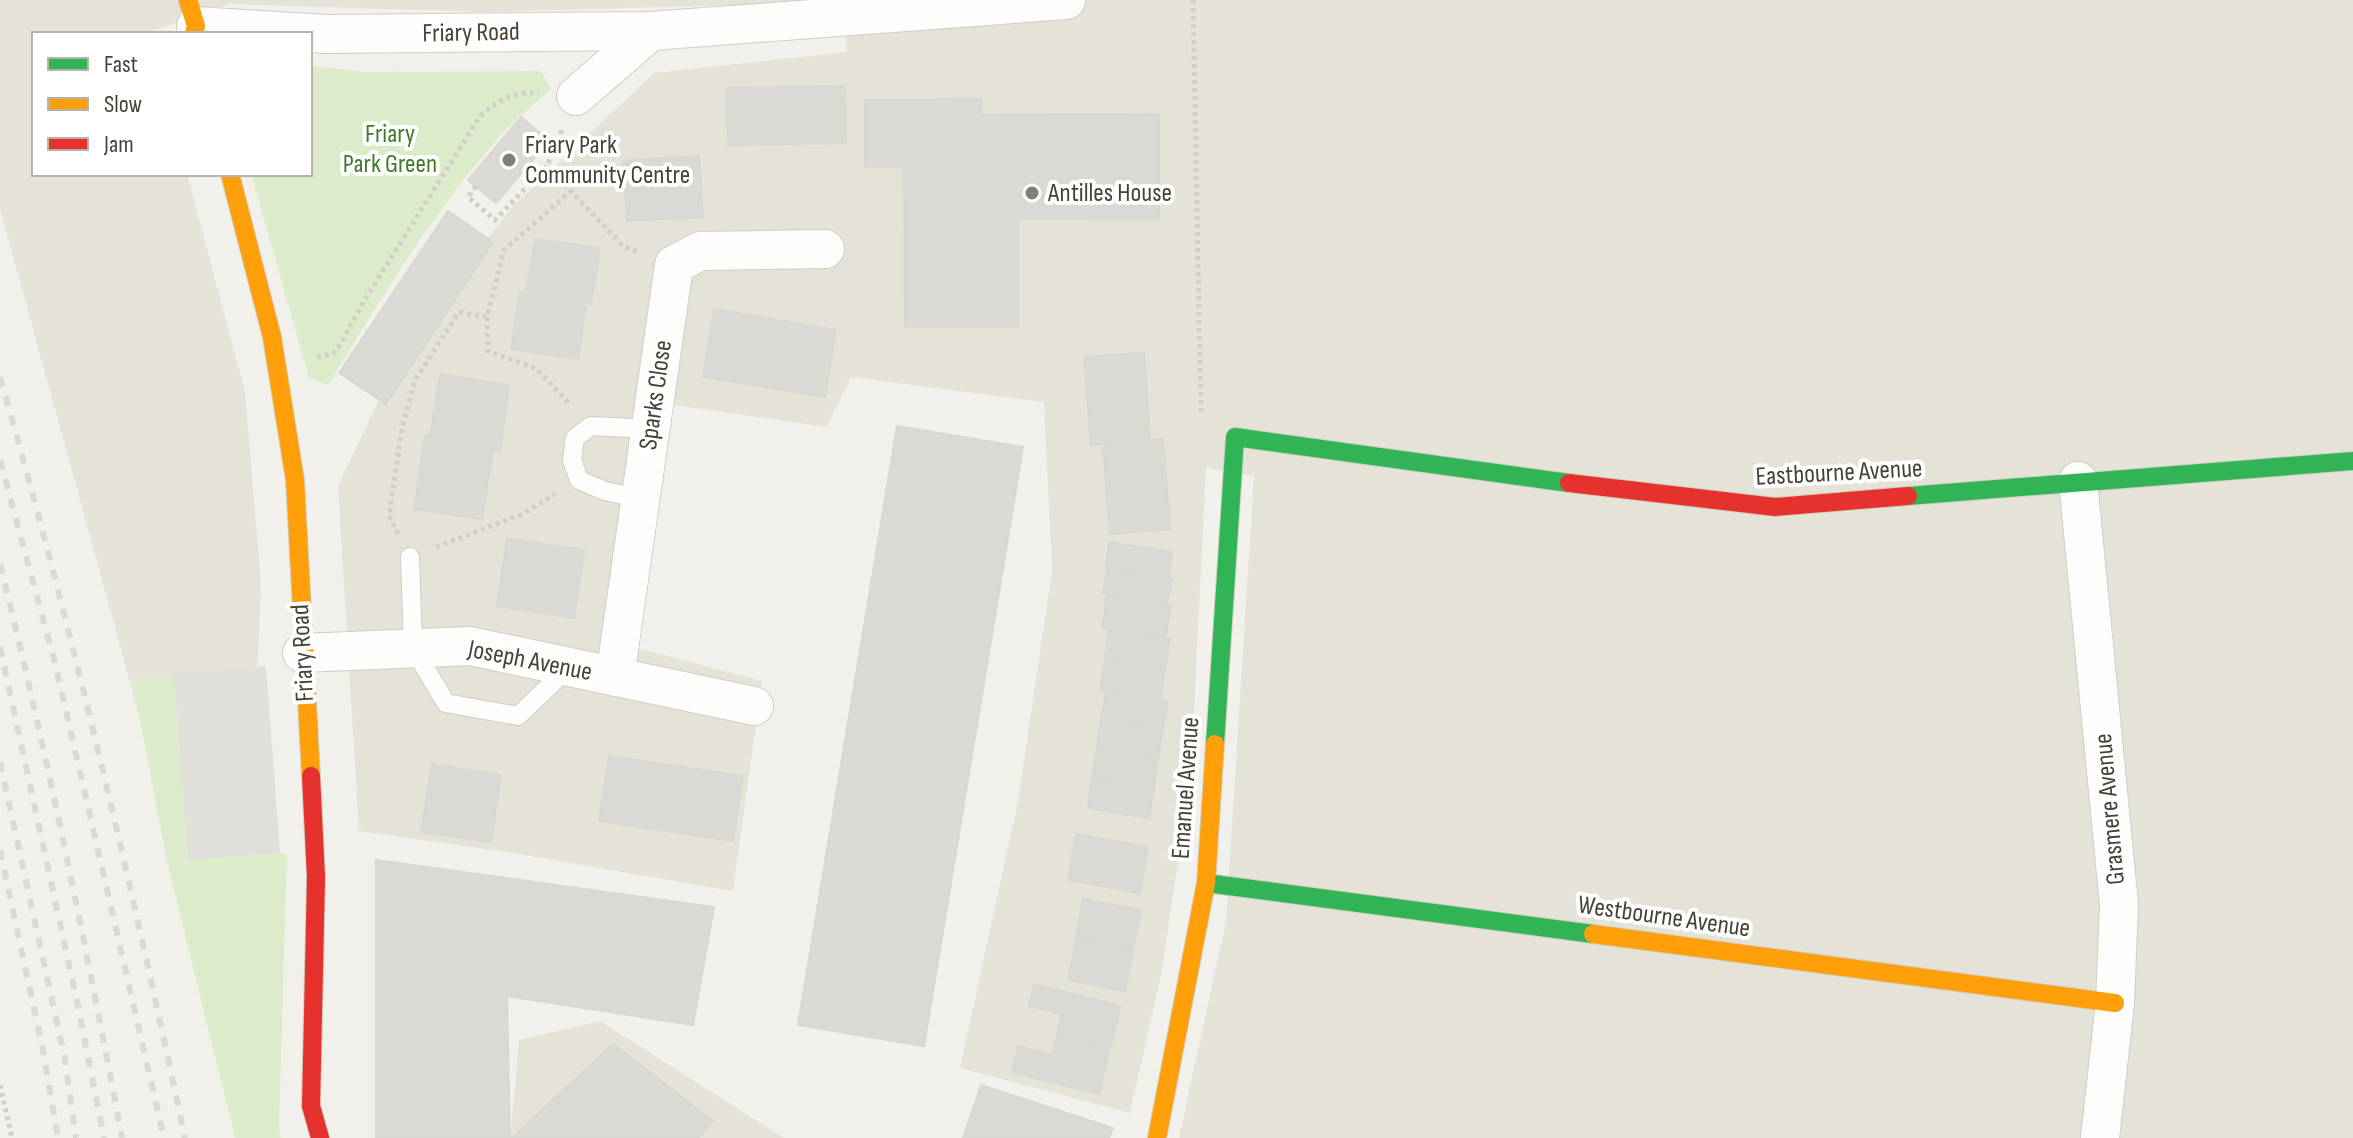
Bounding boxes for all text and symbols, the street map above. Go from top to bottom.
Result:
street label: Friary Road [422,17,520,49]
legend [32,32,312,176]
text: Fast [104,50,138,79]
text: Slow [104,90,142,119]
park label: Friary Park Green [343,119,437,180]
text: Jam [103,130,134,159]
place label: Friary Park Community Centre [525,130,690,191]
marker: Friary Park Community Centre [500,151,518,169]
place label: Antilles House [1047,178,1172,209]
marker: Antilles House [1023,184,1041,202]
street label: Sparks Close [633,338,679,452]
street label: Eastbourne Avenue [1755,453,1923,493]
street label: Friary Road [285,604,321,702]
street label: Joseph Avenue [464,634,595,688]
street label: Emanuel Avenue [1166,716,1206,860]
street label: Grasmere Avenue [2088,732,2132,886]
street label: Westbourne Avenue [1576,890,1752,944]

